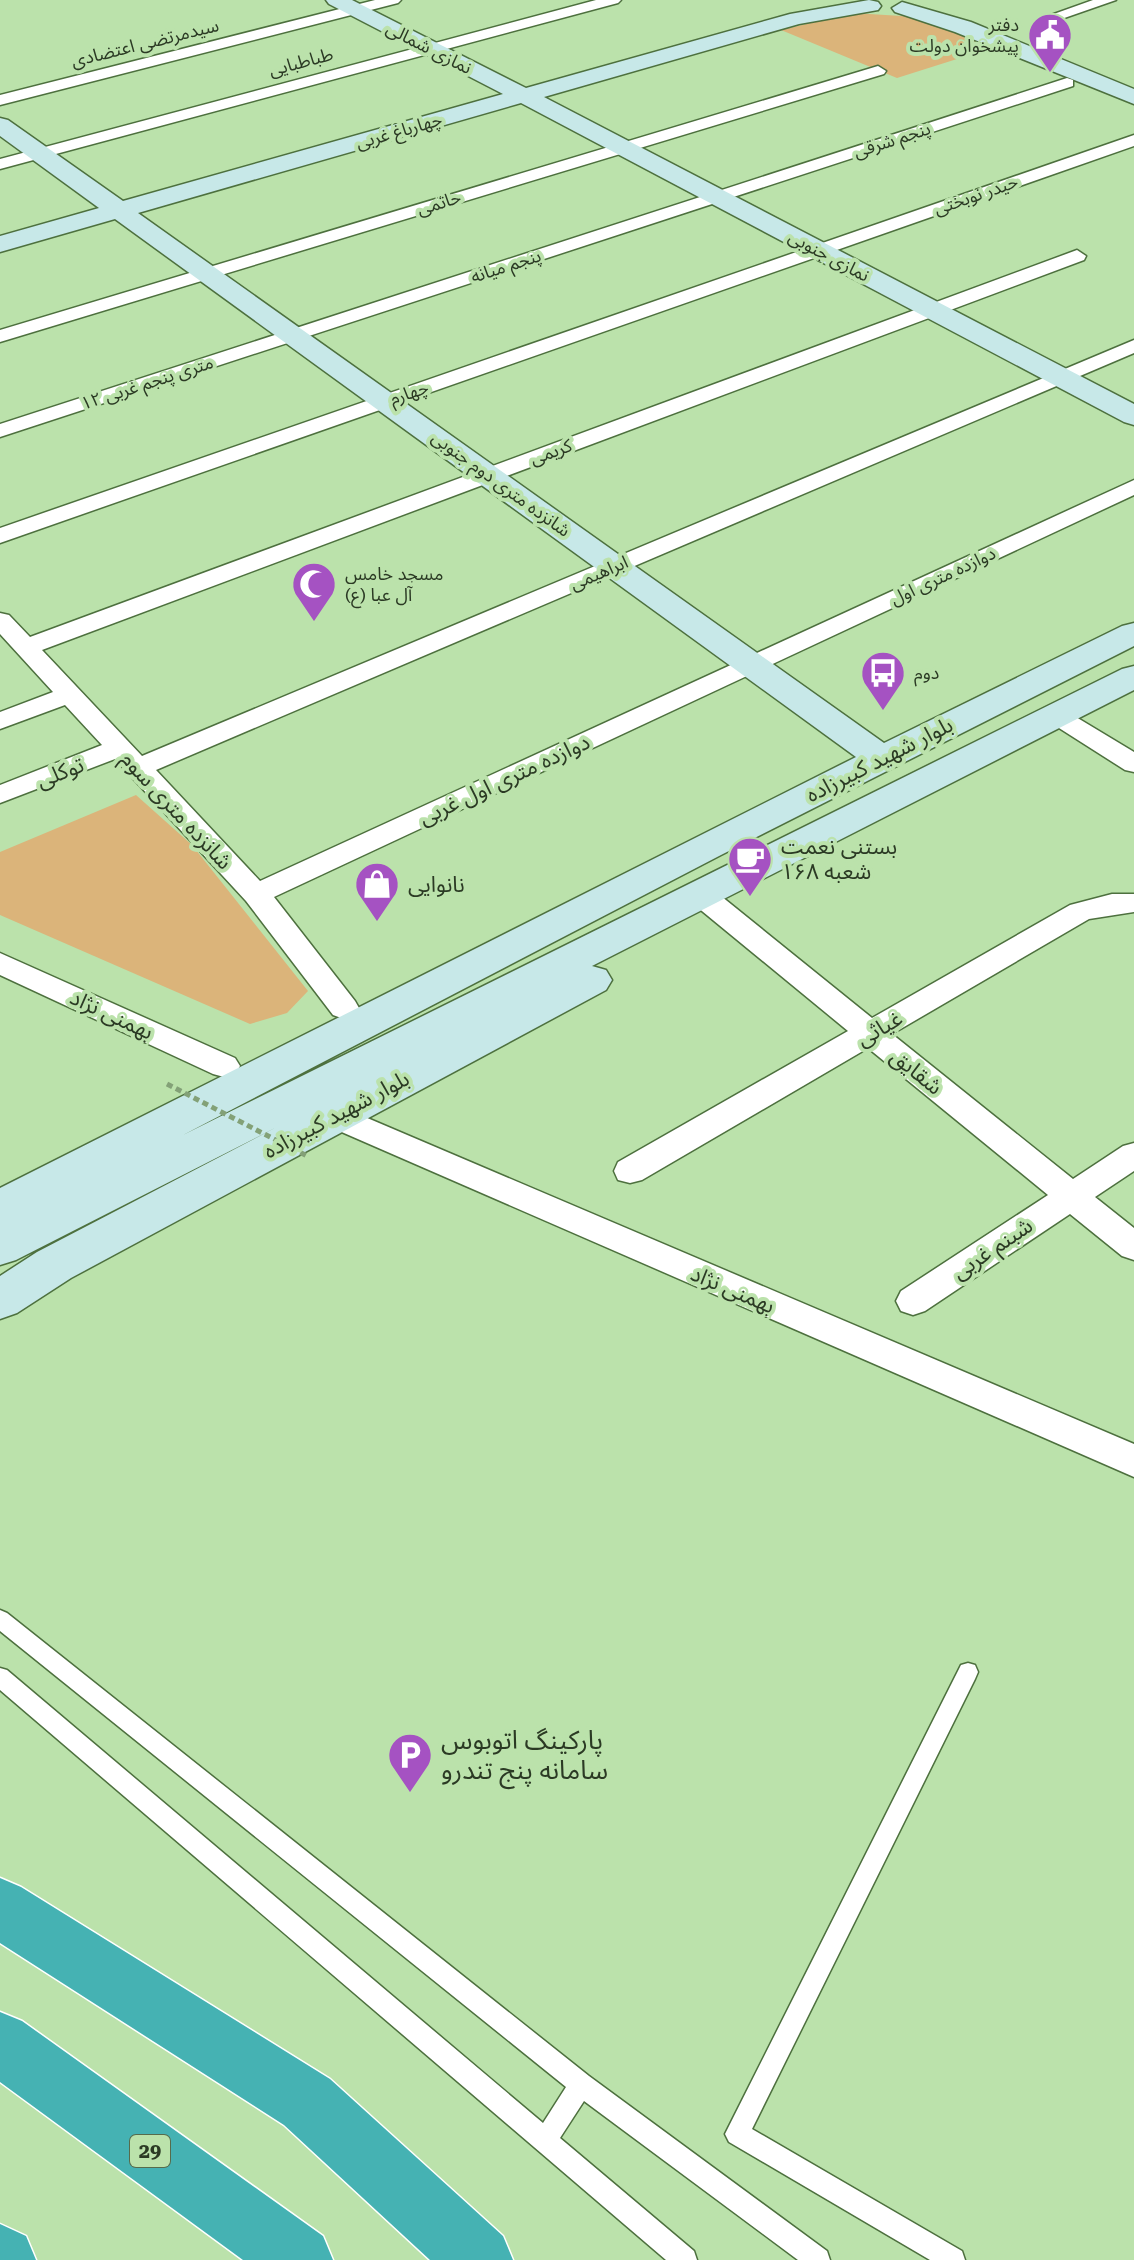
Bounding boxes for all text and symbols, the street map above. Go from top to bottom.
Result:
public building icon: دفتر پیشخوان دولت [1026,11,1074,74]
street label: سیدمرتضی اعتضادی [69,14,221,72]
place label: دفتر پیشخوان دولت [909,14,1019,57]
street label: نمازی شمالی [383,17,475,79]
street label: طباطبایی [266,43,336,81]
street label: چهارباغ غربی [353,108,445,157]
street label: پنجم شرقی [851,117,934,165]
street label: حیدر نوبختی [931,170,1021,220]
street label: حاتمی [414,186,464,220]
street label: نمازی جنوبی [785,225,873,287]
street label: پنجم میانه [468,244,545,290]
street label: ۱۲ متری پنجم غربی [78,351,217,417]
street label: چهارم [387,376,432,413]
street label: شانزده متری دوم جنوبی [426,426,575,544]
street label: کریمی [527,434,576,470]
street label: دوازده متری اول [887,542,999,610]
street label: ابراهیمی [567,551,631,595]
mosque icon: مسجد خامس آل عبا (ع) [290,560,338,623]
place label: مسجد خامس آل عبا (ع) [345,563,443,609]
bus stop icon: دوم [859,649,907,712]
place label: دوم [914,662,939,687]
street label: بلوار شهید کبیرزاده [802,712,957,808]
street label: دوازده متری اول غربی [415,729,594,831]
street label: شانزده متری سوم [113,746,237,877]
street label: توکلی [33,752,88,793]
place label: بستنی نعمت شعبه ۱۶۸ [781,834,897,884]
cafe icon: بستنی نعمت شعبه ۱۶۸ [726,835,774,898]
shop icon: نانوایی [353,860,401,923]
place label: نانوایی [408,872,465,897]
street label: بهمنی نژاد [66,984,157,1045]
street label: غیاثی [852,1005,906,1051]
street label: شقایق [885,1043,947,1100]
street label: بلوار شهید کبیرزاده [259,1066,414,1164]
street label: شبنم غربی [947,1212,1039,1288]
street label: بهمنی نژاد [687,1261,779,1318]
place label: پارکینگ اتوبوس سامانه پنج تندرو [441,1725,608,1790]
parking icon: پارکینگ اتوبوس سامانه پنج تندرو [386,1731,434,1794]
road number: 29 [130,2135,170,2167]

